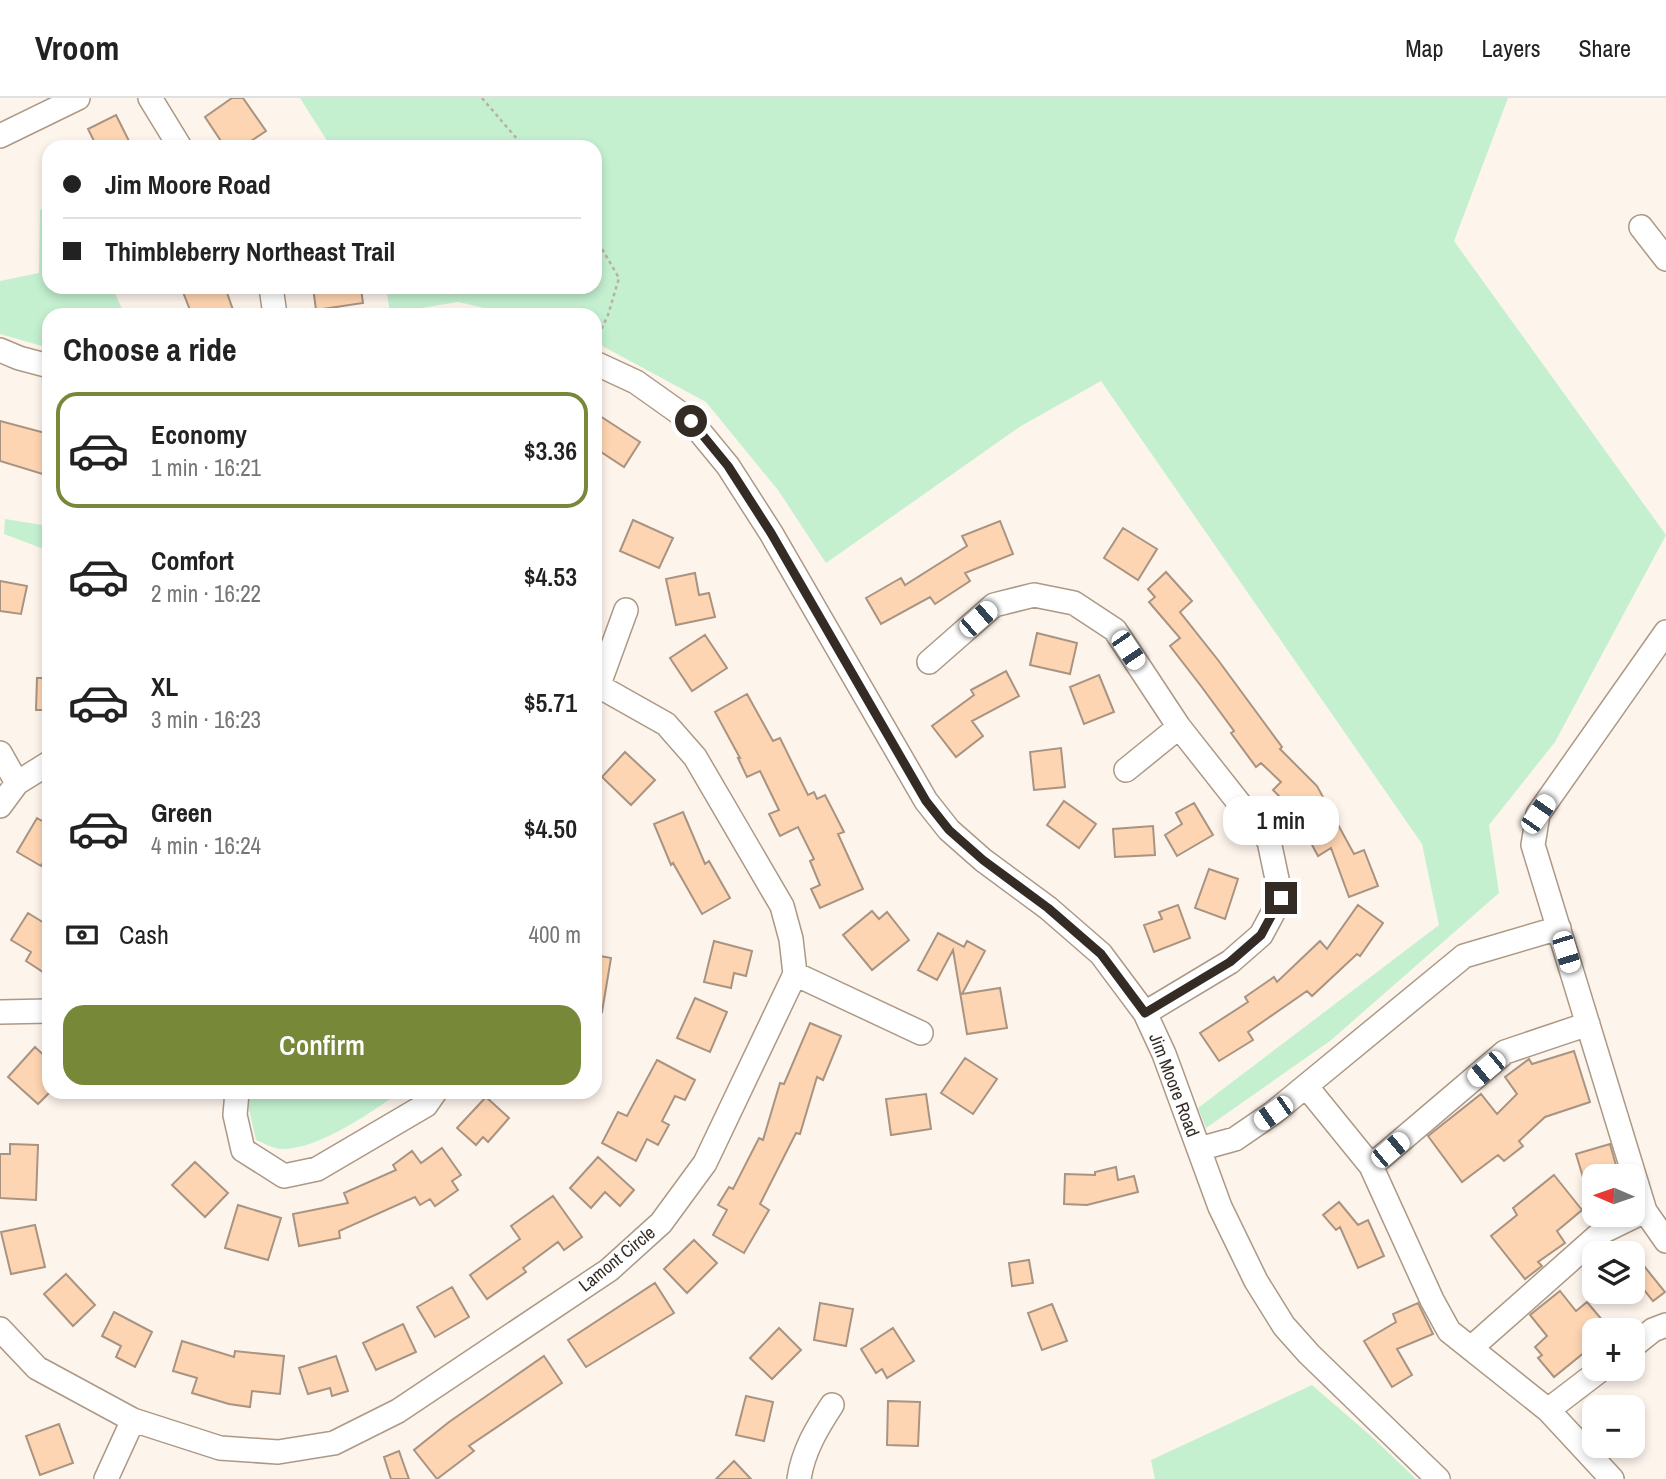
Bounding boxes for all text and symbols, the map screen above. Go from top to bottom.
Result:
text: Vroom [35,26,119,70]
text: Map [1405,32,1443,64]
text: Layers [1481,32,1540,64]
text: Share [1578,32,1631,64]
text: Jim Moore Road [105,167,271,202]
text: Thimbleberry Northeast Trail [105,234,395,269]
text: Choose a ride [63,328,237,371]
route start [675,405,707,437]
text: Economy [151,417,247,452]
icon: car [67,419,130,482]
text: $3.36 [524,433,577,468]
text: 1 min · 16:21 [151,452,261,483]
text: Comfort [151,543,234,578]
icon: car [67,545,130,608]
text: $4.53 [524,559,577,594]
text: 2 min · 16:22 [151,578,261,609]
car [956,597,1001,641]
car [1108,627,1149,673]
text: XL [151,669,178,704]
icon: car [67,671,130,734]
text: $5.71 [524,685,577,720]
text: 3 min · 16:23 [151,704,261,735]
car [1518,791,1559,837]
text: Green [151,795,213,830]
callout: 1 min [1223,796,1339,846]
icon: car [67,797,130,860]
text: 1 min [1257,805,1305,836]
text: $4.50 [524,811,577,846]
text: 4 min · 16:24 [151,830,261,861]
route end [1265,882,1297,914]
icon: cash [63,916,101,954]
text: Cash [119,917,169,952]
text: 400 m [529,919,581,950]
car [1550,929,1583,975]
button: Confirm [63,1005,581,1085]
street label: Jim Moore Road [1143,1029,1206,1140]
car [1464,1047,1509,1091]
car [1250,1092,1297,1134]
car [1368,1128,1413,1172]
north arrow [1582,1164,1645,1227]
map controls [1582,1164,1645,1458]
street label: Lamont Circle [573,1220,660,1297]
button: layers [1582,1241,1645,1304]
button: + [1582,1318,1645,1381]
button: − [1582,1395,1645,1458]

